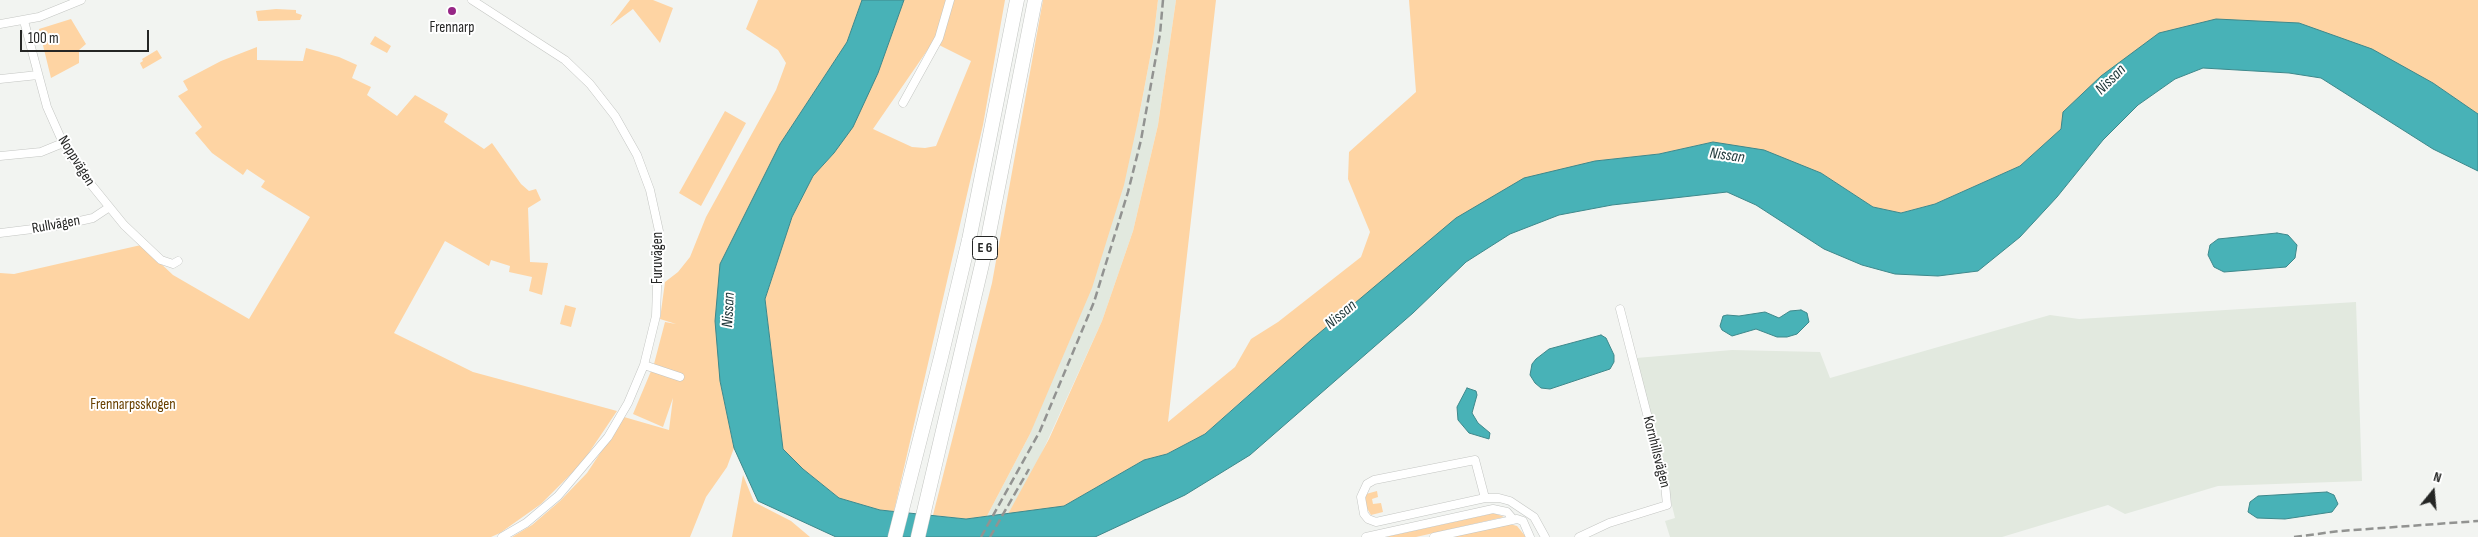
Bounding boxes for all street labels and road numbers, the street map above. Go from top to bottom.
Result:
street label: Noppvägen [54,133,98,189]
street label: Rullvägen [31,212,81,238]
street label: Furuvägen [649,232,667,284]
road number: E 6 [972,237,998,260]
street label: Kornhillsvägen [1638,414,1674,490]

